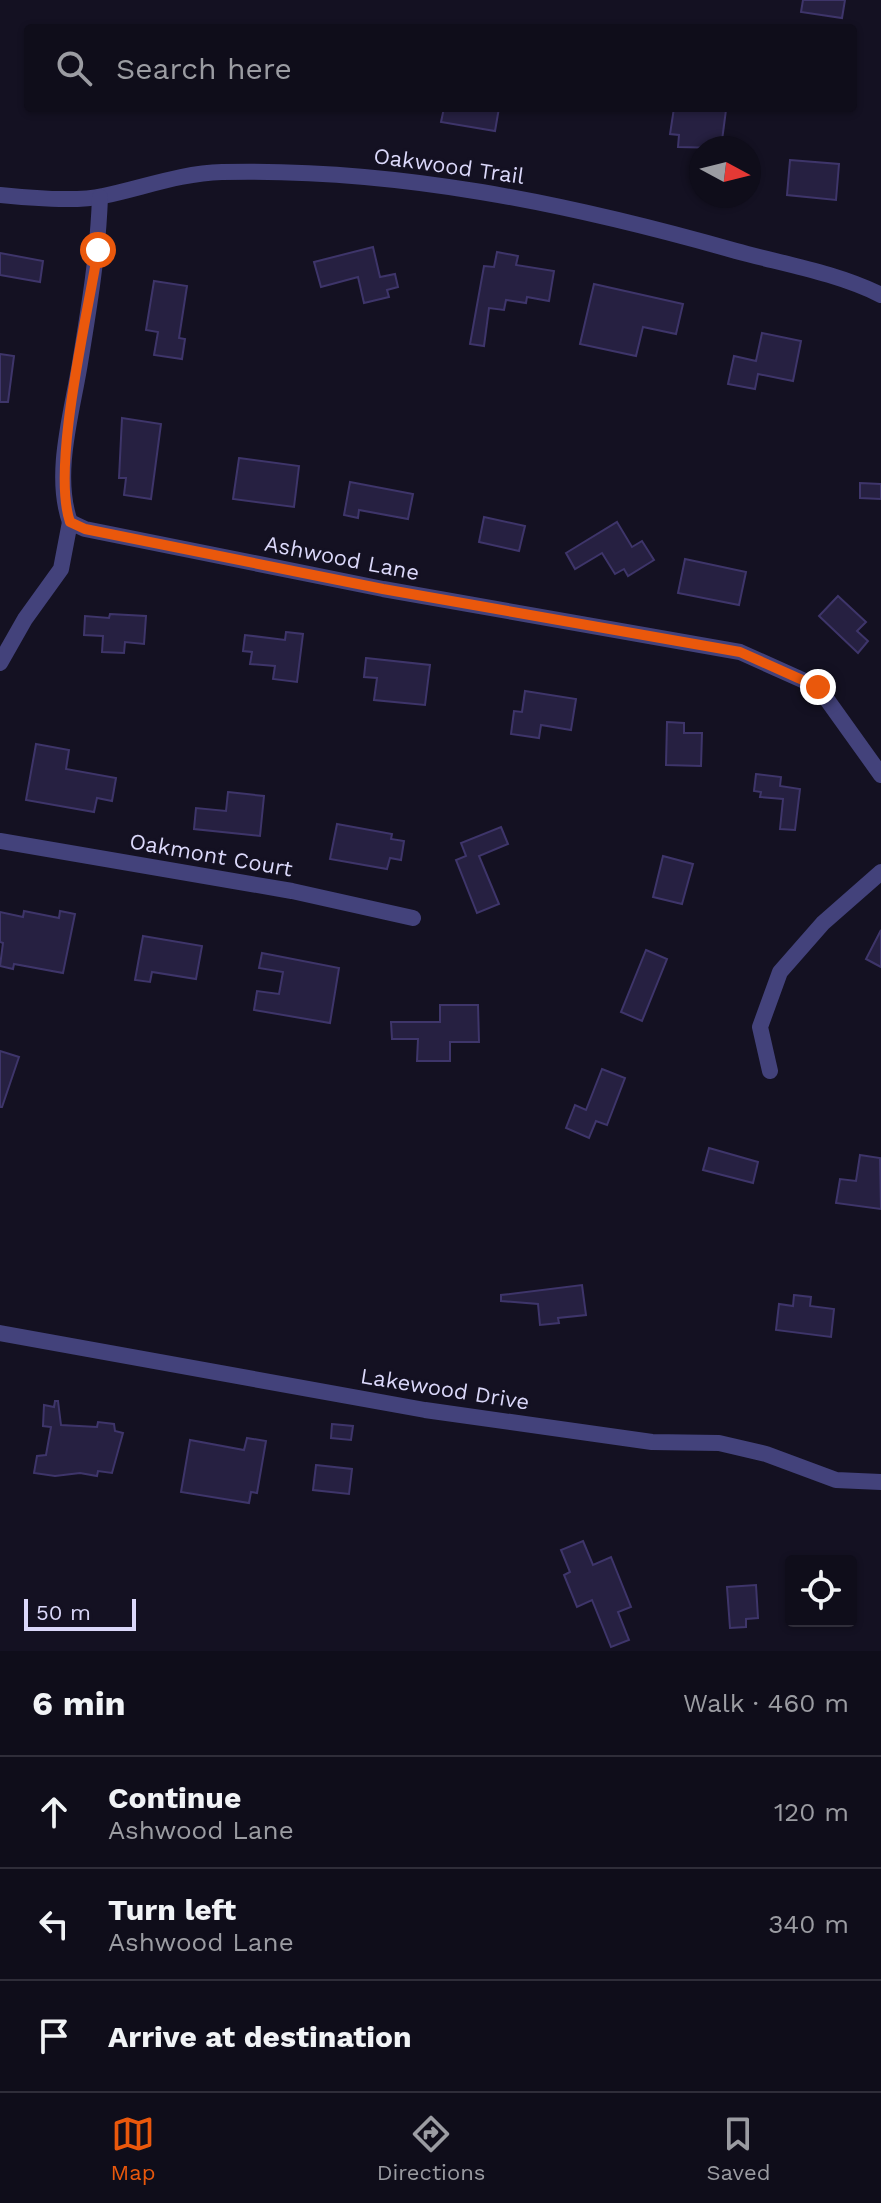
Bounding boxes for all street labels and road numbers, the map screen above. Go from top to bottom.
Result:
street label: Oakwood Trail [372,143,526,189]
street label: Ashwood Lane [263,531,421,585]
street label: Oakmont Court [128,828,294,882]
street label: Lakewood Drive [359,1363,531,1415]

